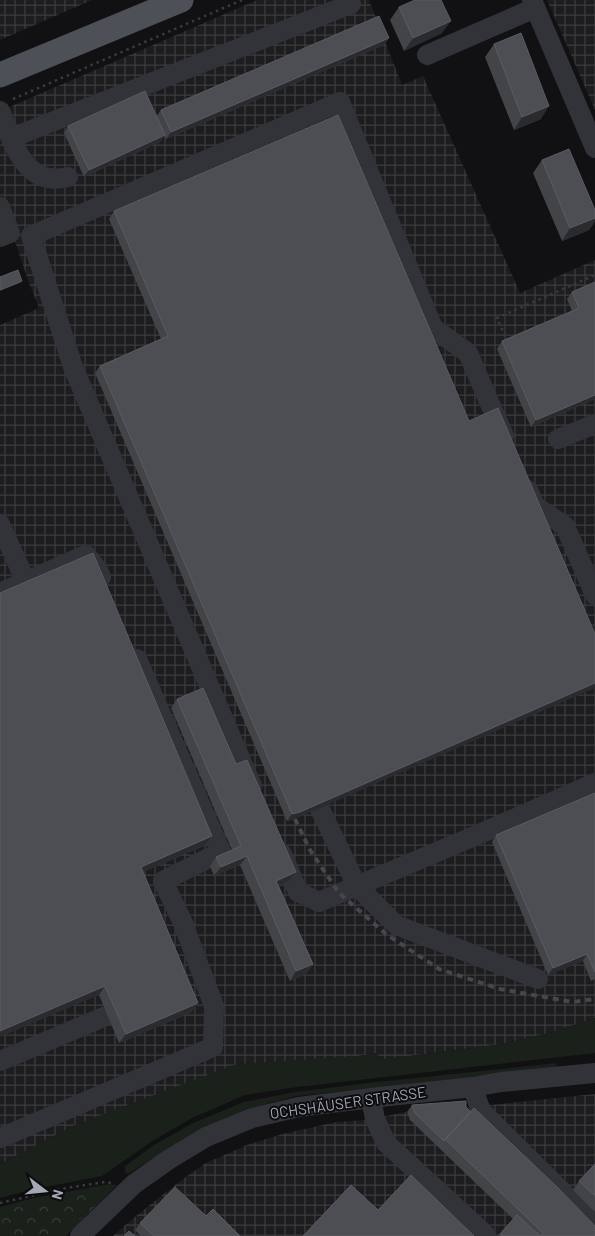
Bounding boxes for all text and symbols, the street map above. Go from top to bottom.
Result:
street label: OCHSHÄUSER STRASSE [269,1082,427,1122]
north arrow [20,1166,70,1216]
text: N [49,1188,67,1202]

